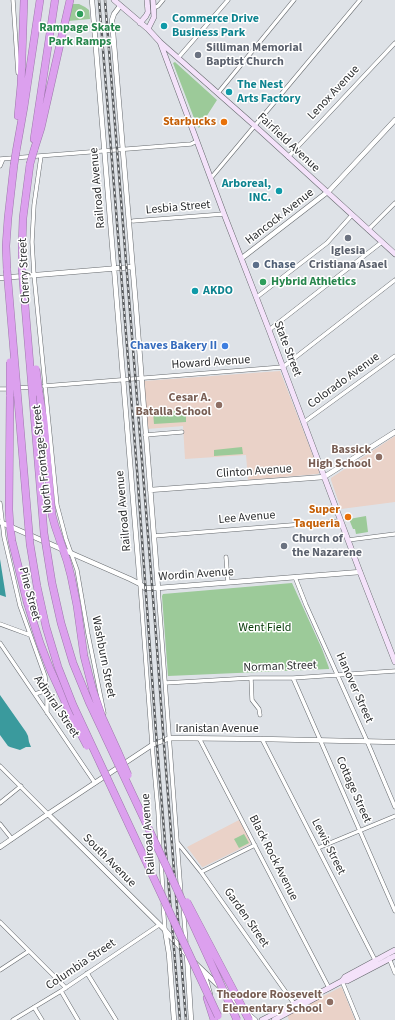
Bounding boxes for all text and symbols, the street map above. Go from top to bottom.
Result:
marker: Rampage Skate Park Ramps [75,9,85,19]
place label: Commerce Drive Business Park [172,12,259,40]
place label: Rampage Skate Park Ramps [39,21,121,49]
marker: Commerce Drive Business Park [159,21,169,31]
place label: Silliman Memorial Baptist Church [206,41,302,69]
marker: Silliman Memorial Baptist Church [193,50,203,60]
street label: Lenox Avenue [305,63,363,123]
place label: The Nest Arts Factory [237,78,301,106]
marker: The Nest Arts Factory [224,87,234,97]
street label: Fairfield Avenue [254,110,322,176]
place label: Starbucks [163,115,216,129]
marker: Starbucks [219,117,229,127]
street label: Railroad Avenue [87,147,109,229]
place label: Arboreal, INC. [222,177,271,205]
street label: Hancock Avenue [243,186,317,248]
marker: Arboreal, INC. [274,186,284,196]
street label: Lesbia Street [145,198,211,218]
marker: Iglesia Cristiana Asael [343,233,353,243]
street label: Cherry Street [16,238,34,304]
place label: Iglesia Cristiana Asael [309,244,387,272]
place label: Chase [264,258,296,272]
marker: Chase [251,260,261,270]
place label: Hybrid Athletics [271,275,356,289]
marker: Hybrid Athletics [258,277,268,287]
place label: AKDO [203,284,233,298]
marker: AKDO [190,286,200,296]
street label: State Street [270,319,304,379]
place label: Chaves Bakery II [130,339,217,353]
marker: Chaves Bakery II [220,341,230,351]
street label: Colorado Avenue [305,350,383,412]
street label: Howard Avenue [171,353,251,373]
place label: Cesar A. Batalla School [135,391,211,419]
marker: Cesar A. Batalla School [214,400,224,410]
street label: North Frontage Street [30,404,56,514]
place label: Bassick High School [308,443,371,471]
marker: Bassick High School [374,452,384,462]
street label: Clinton Avenue [216,462,292,482]
street label: Railroad Avenue [113,470,135,552]
place label: Super Taqueria [293,503,340,531]
street label: Lee Avenue [218,508,276,528]
marker: Super Taqueria [343,512,353,522]
place label: Church of the Nazarene [292,532,362,560]
marker: Church of the Nazarene [279,541,289,551]
street label: Wordin Avenue [158,565,234,585]
street label: Pine Street [15,566,43,622]
street label: Washburn Street [88,615,118,699]
park label: Went Field [239,621,291,635]
street label: Hanover Street [332,651,376,725]
street label: Norman Street [243,659,317,675]
street label: Admiral Street [30,673,82,741]
street label: Iranistan Avenue [175,722,259,736]
street label: Cottage Street [332,755,374,825]
street label: Railroad Avenue [139,793,159,875]
street label: Black Rock Avenue [245,813,301,903]
street label: Lewis Street [308,817,348,877]
street label: South Avenue [79,831,139,891]
street label: Garden Street [220,886,272,950]
street label: Columbia Street [43,936,119,994]
place label: Theodore Roosevelt Elementary School [216,988,322,1016]
marker: Theodore Roosevelt Elementary School [325,997,335,1007]

